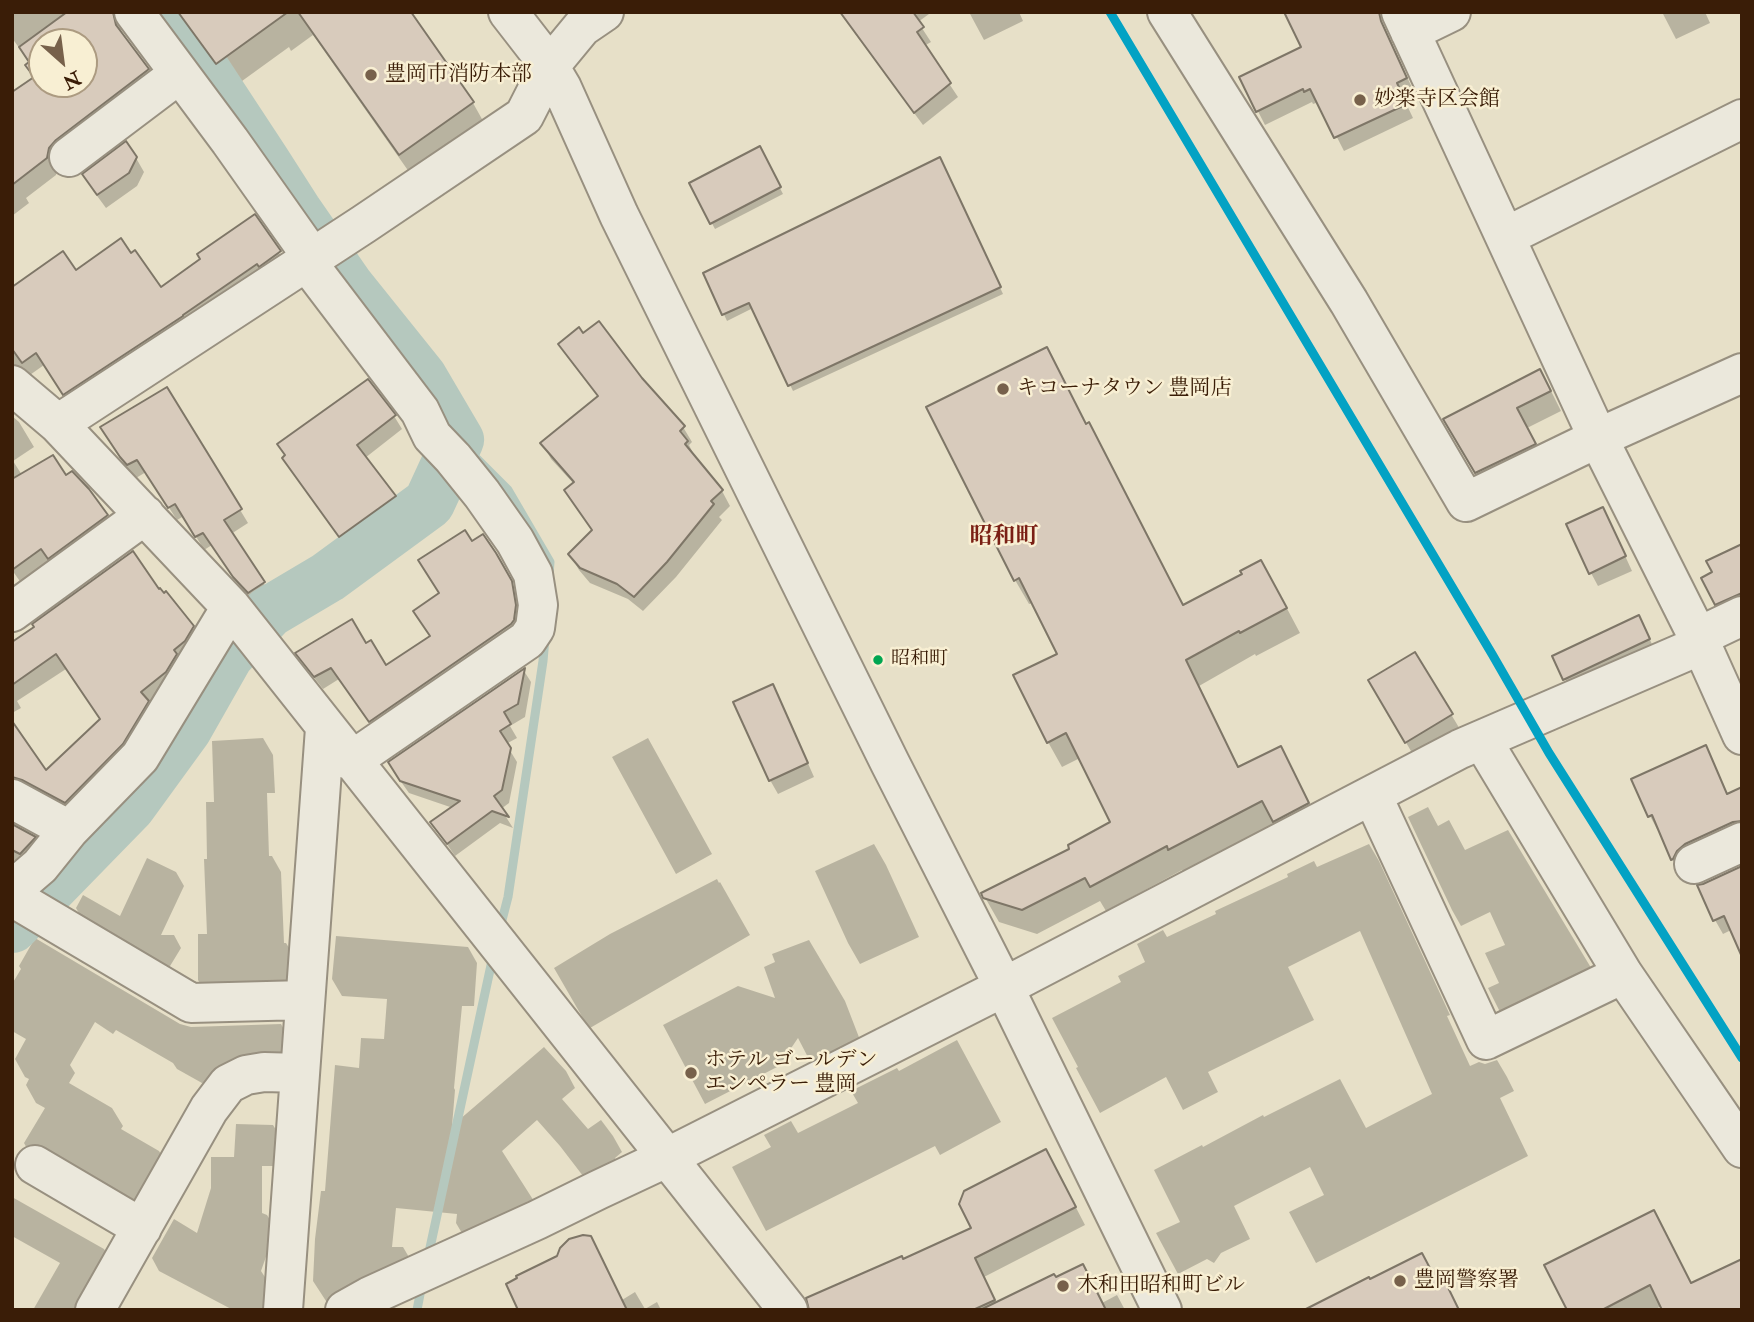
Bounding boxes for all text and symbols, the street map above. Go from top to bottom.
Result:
north arrow [28,28,98,98]
place label: 豊岡市消防本部 [385,62,532,88]
text: N [59,65,85,94]
marker: 豊岡市消防本部 [363,67,379,83]
place label: 妙楽寺区会館 [1374,87,1500,113]
marker: 妙楽寺区会館 [1352,92,1368,108]
place label: キコーナタウン 豊岡店 [1017,376,1231,402]
marker: キコーナタウン 豊岡店 [995,381,1011,397]
district label: 昭和町 [970,524,1038,552]
place label: 昭和町 [891,649,948,671]
marker: 昭和町 [871,653,885,667]
place label: ホテル ゴールデン エンペラー 豊岡 [705,1048,877,1098]
marker: ホテル ゴールデン エンペラー 豊岡 [683,1065,699,1081]
place label: 豊岡警察署 [1414,1268,1519,1294]
place label: 木和田昭和町ビル [1077,1273,1245,1299]
marker: 豊岡警察署 [1392,1273,1408,1289]
marker: 木和田昭和町ビル [1055,1278,1071,1294]

